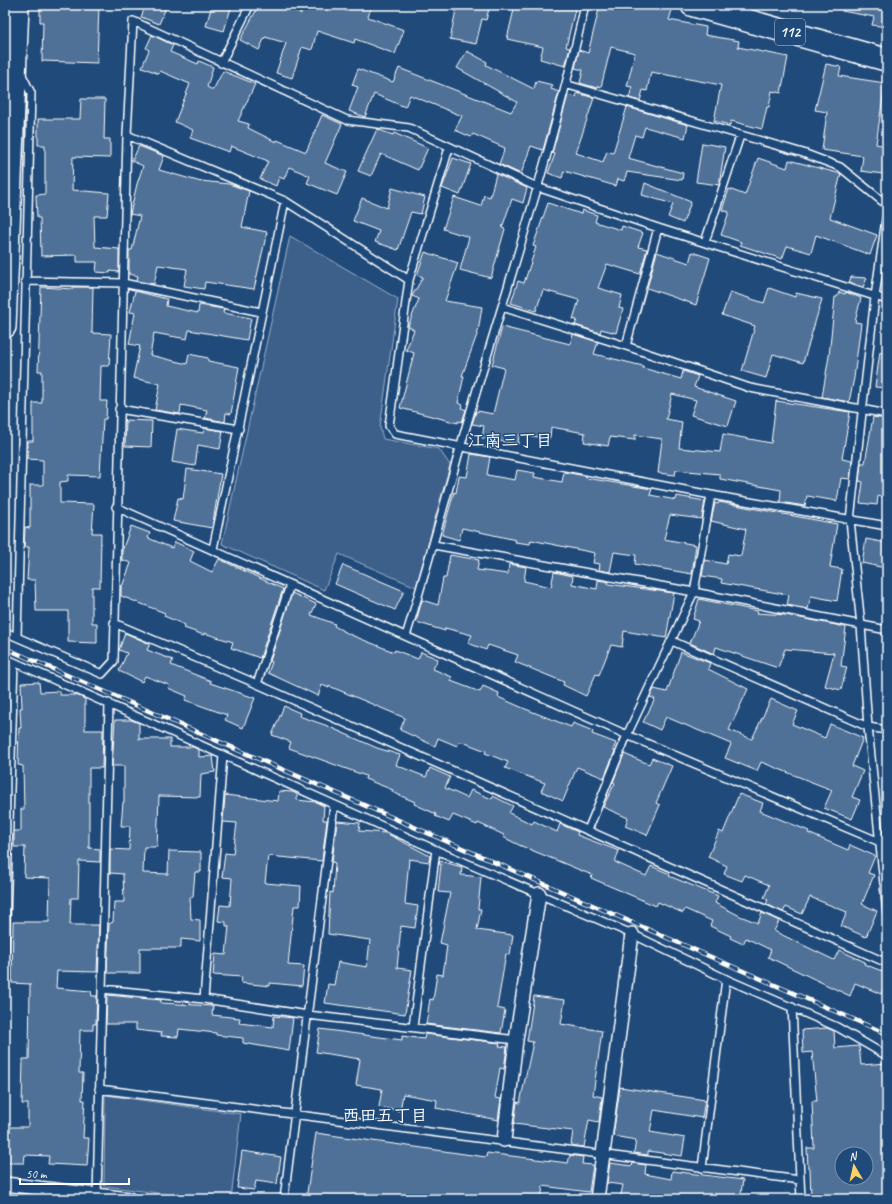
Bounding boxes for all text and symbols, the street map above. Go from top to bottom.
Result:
road number: 112 [775,19,805,45]
district label: 江南三丁目 [468,430,553,451]
district label: 西田五丁目 [343,1105,428,1126]
north arrow [834,1146,874,1186]
text: N [848,1148,859,1164]
scale bar [20,1160,129,1186]
text: 50 m [26,1166,48,1182]

